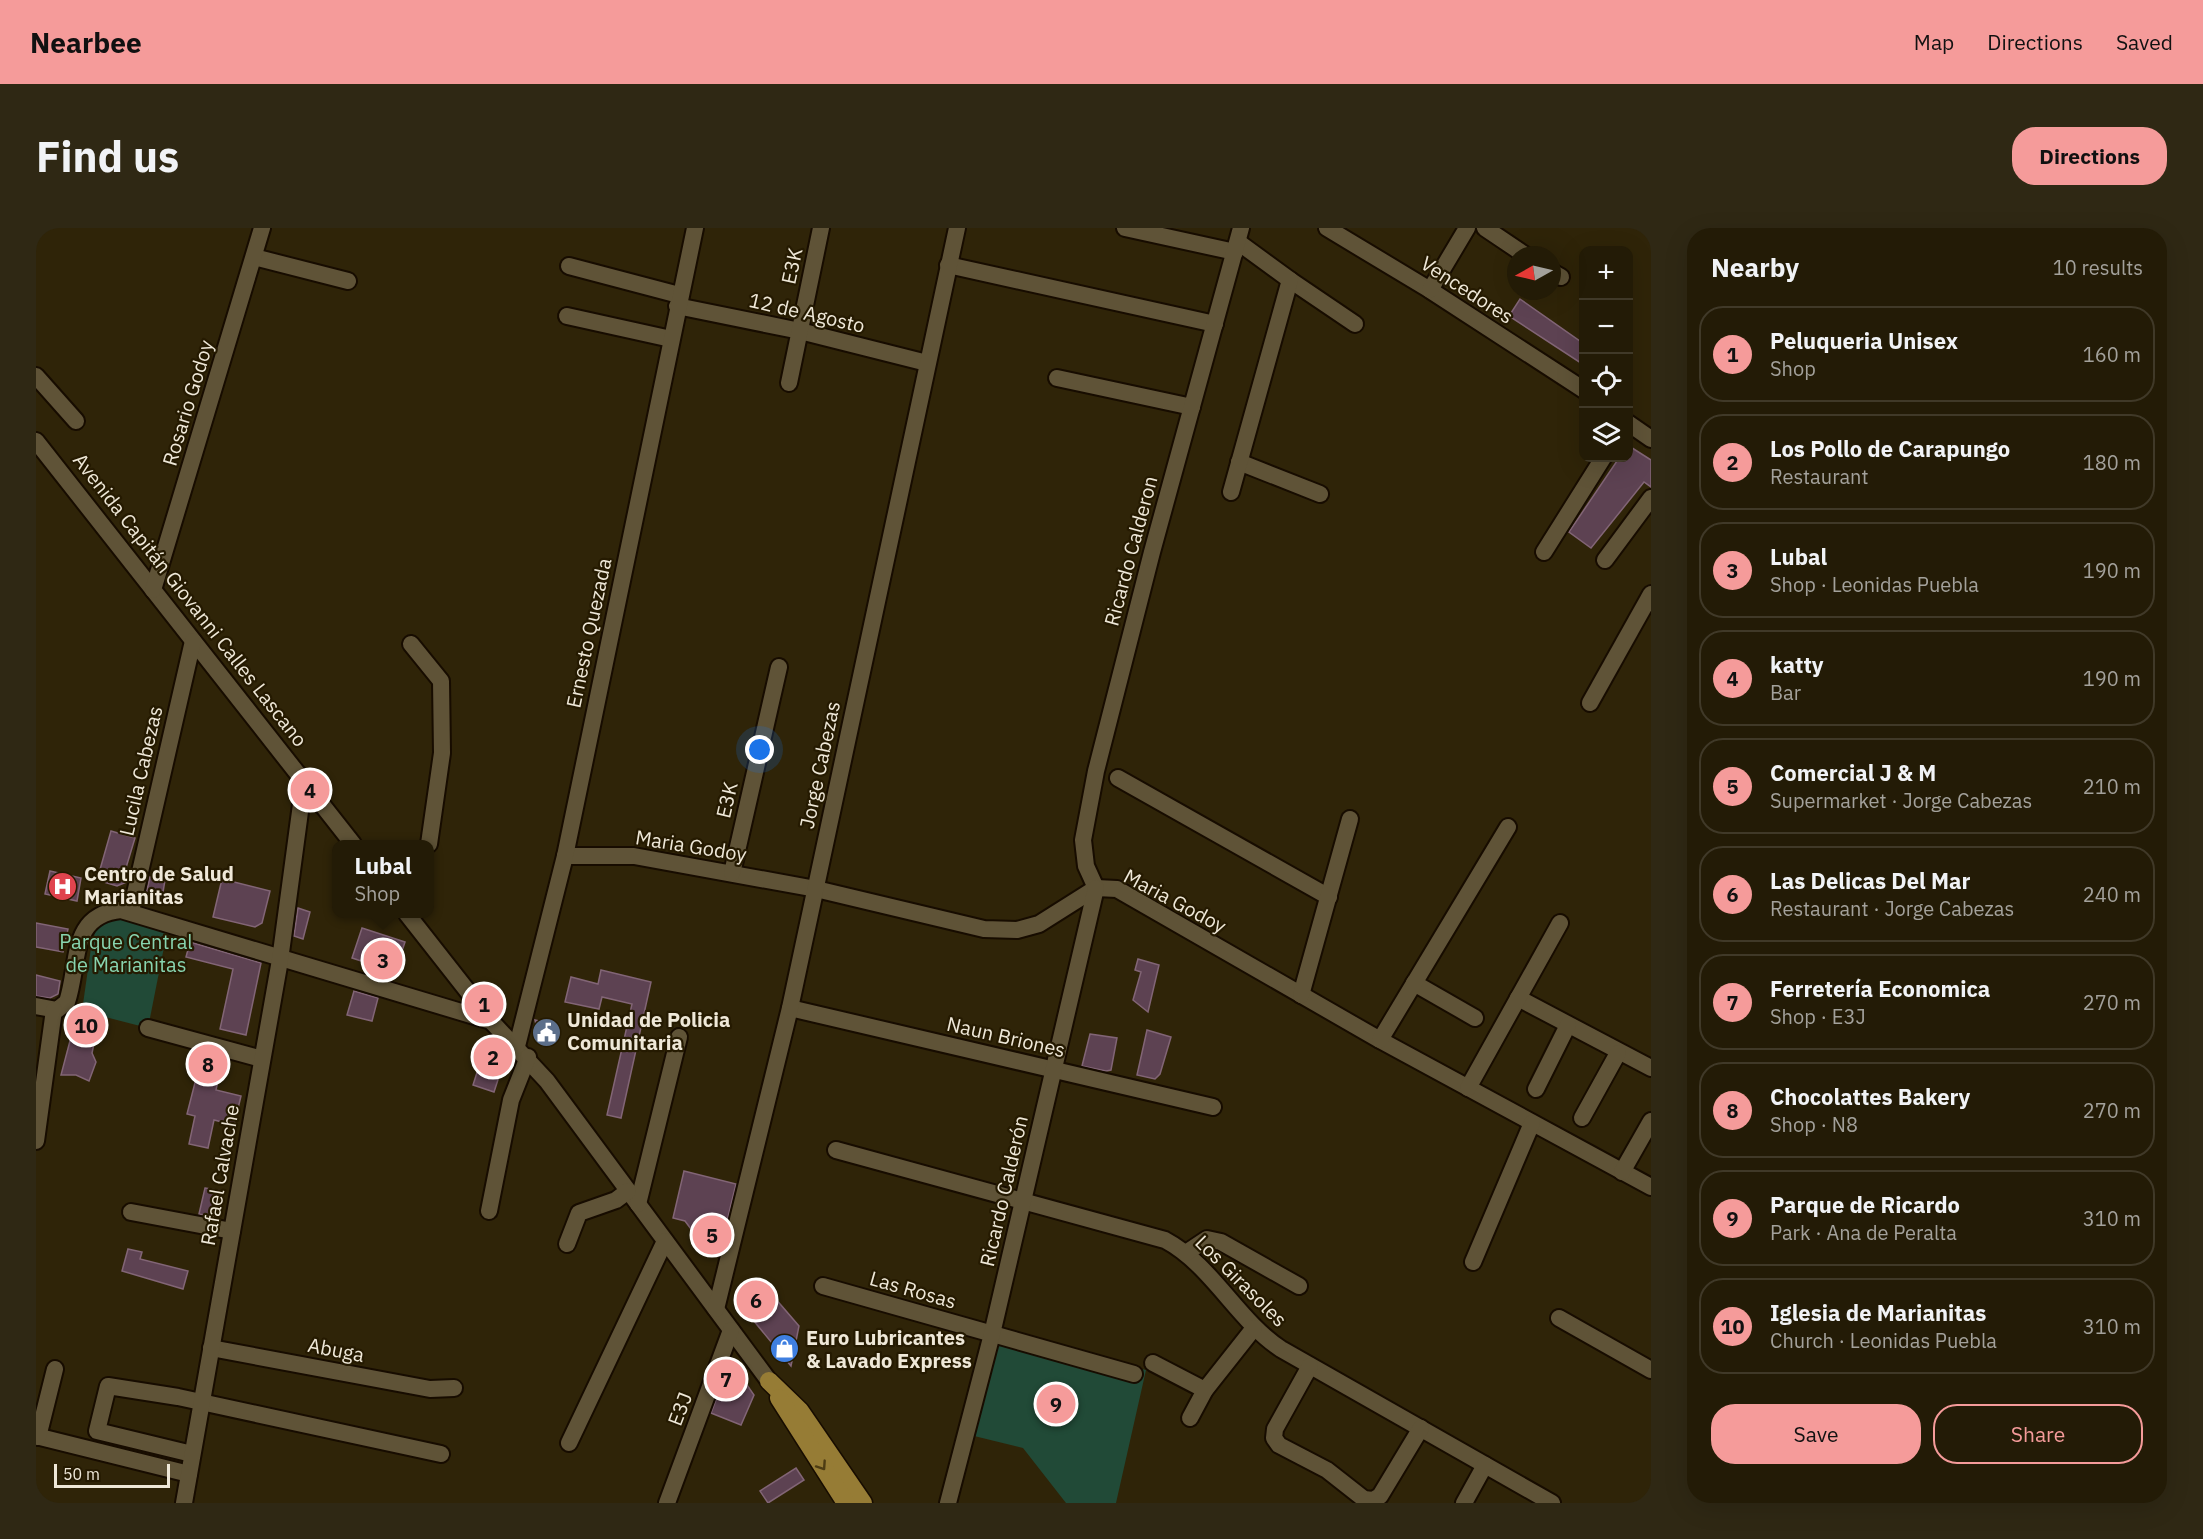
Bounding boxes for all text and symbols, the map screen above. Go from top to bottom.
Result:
text: Nearbee [30,24,142,61]
text: Map [1914,28,1954,56]
text: Directions [1987,28,2083,56]
text: Saved [2116,28,2173,56]
button: Directions [2012,127,2167,185]
text: Find us [36,129,179,184]
street label: E3K [775,245,809,286]
north arrow [1507,246,1561,300]
map controls [1579,246,1633,462]
button: + [1579,246,1633,300]
street label: Vencedores [1416,249,1519,330]
text: Nearby [1711,250,1799,284]
text: 10 results [2053,254,2143,281]
street label: 12 de Agosto [746,286,868,339]
button: − [1579,300,1633,354]
text: Peluqueria Unisex [1770,326,1958,355]
street label: Rosario Godoy [156,337,219,469]
text: 1 [1727,341,1739,368]
text: 160 m [2083,341,2141,368]
button: locate [1579,354,1633,408]
text: Shop [1770,355,1816,382]
button: layers [1579,408,1633,462]
text: Los Pollo de Carapungo [1770,434,2010,463]
street label: Avenida Capitán Giovanni Calles Lascano [67,447,314,752]
text: 2 [1727,449,1739,476]
text: 180 m [2083,449,2141,476]
text: Restaurant [1770,463,1868,490]
street label: Ricardo Calderon [1098,473,1164,629]
text: Lubal [1770,542,1827,571]
street label: Ernesto Quezada [559,555,618,710]
text: 3 [1727,557,1739,584]
text: 190 m [2083,557,2141,584]
text: Shop · Leonidas Puebla [1770,571,1979,598]
text: katty [1770,650,1824,679]
text: 4 [1727,665,1739,692]
text: 190 m [2083,665,2141,692]
text: Bar [1770,679,1801,706]
street label: Jorge Cabezas [793,699,846,831]
street label: Lucila Cabezas [112,703,169,838]
your location [745,735,774,764]
text: Comercial J & M [1770,758,1936,787]
pin: 4 [290,768,330,812]
text: 5 [1727,773,1739,800]
text: 210 m [2083,773,2141,800]
street label: E3K [709,779,744,821]
text: Supermarket · Jorge Cabezas [1770,787,2032,814]
street label: Maria Godoy [633,823,749,868]
popup [332,840,434,918]
text: Lubal [354,851,412,880]
place label: Centro de Salud Marianitas [84,860,234,910]
street label: Maria Godoy [1119,862,1231,939]
text: Las Delicas Del Mar [1770,866,1970,895]
hospital icon: Centro de Salud Marianitas [47,870,79,902]
text: Shop [354,880,400,907]
text: 6 [1727,881,1739,908]
text: 240 m [2083,881,2141,908]
text: Restaurant · Jorge Cabezas [1770,895,2014,922]
park label: Parque Central de Marianitas [59,928,193,978]
pin: 3 [364,938,402,982]
text: Ferretería Economica [1770,974,1990,1003]
pin: 1 [464,982,504,1026]
text: 7 [1727,989,1739,1016]
text: 270 m [2083,989,2141,1016]
pin: 10 [67,1002,106,1048]
text: Shop · E3J [1770,1003,1866,1030]
place label: Unidad de Policia Comunitaria [567,1006,730,1056]
street label: Naun Briones [944,1010,1068,1063]
public building icon: Unidad de Policia Comunitaria [530,1016,562,1048]
pin: 2 [474,1034,512,1080]
pin: 8 [188,1042,228,1086]
text: Chocolattes Bakery [1770,1082,1970,1111]
text: 8 [1727,1097,1739,1124]
text: 270 m [2083,1097,2141,1124]
street label: Rafael Calvache [194,1102,245,1248]
text: Shop · N8 [1770,1111,1858,1138]
street label: Ricardo Calderón [973,1113,1034,1269]
text: Parque de Ricardo [1770,1190,1960,1219]
text: 9 [1727,1205,1739,1232]
text: 310 m [2083,1205,2141,1232]
pin: 5 [692,1212,732,1258]
text: Park · Ana de Peralta [1770,1219,1957,1246]
street label: Los Girasoles [1190,1229,1293,1332]
street label: Las Rosas [867,1264,960,1315]
pin: 6 [736,1278,776,1322]
text: Iglesia de Marianitas [1770,1298,1986,1327]
text: 10 [1721,1313,1745,1340]
text: 310 m [2083,1313,2141,1340]
place label: Euro Lubricantes & Lavado Express [806,1324,972,1374]
text: Church · Leonidas Puebla [1770,1327,1997,1354]
street label: Abuga [306,1331,367,1368]
shop icon: Euro Lubricantes & Lavado Express [769,1333,801,1365]
pin: 7 [706,1356,746,1402]
pin: 9 [1036,1382,1076,1426]
street label: E3J [661,1388,698,1429]
button: Save [1711,1404,1921,1464]
button: Share [1933,1404,2143,1464]
one-way arrow [814,1460,825,1471]
scale bar [54,1461,170,1488]
text: 50 m [63,1464,100,1484]

